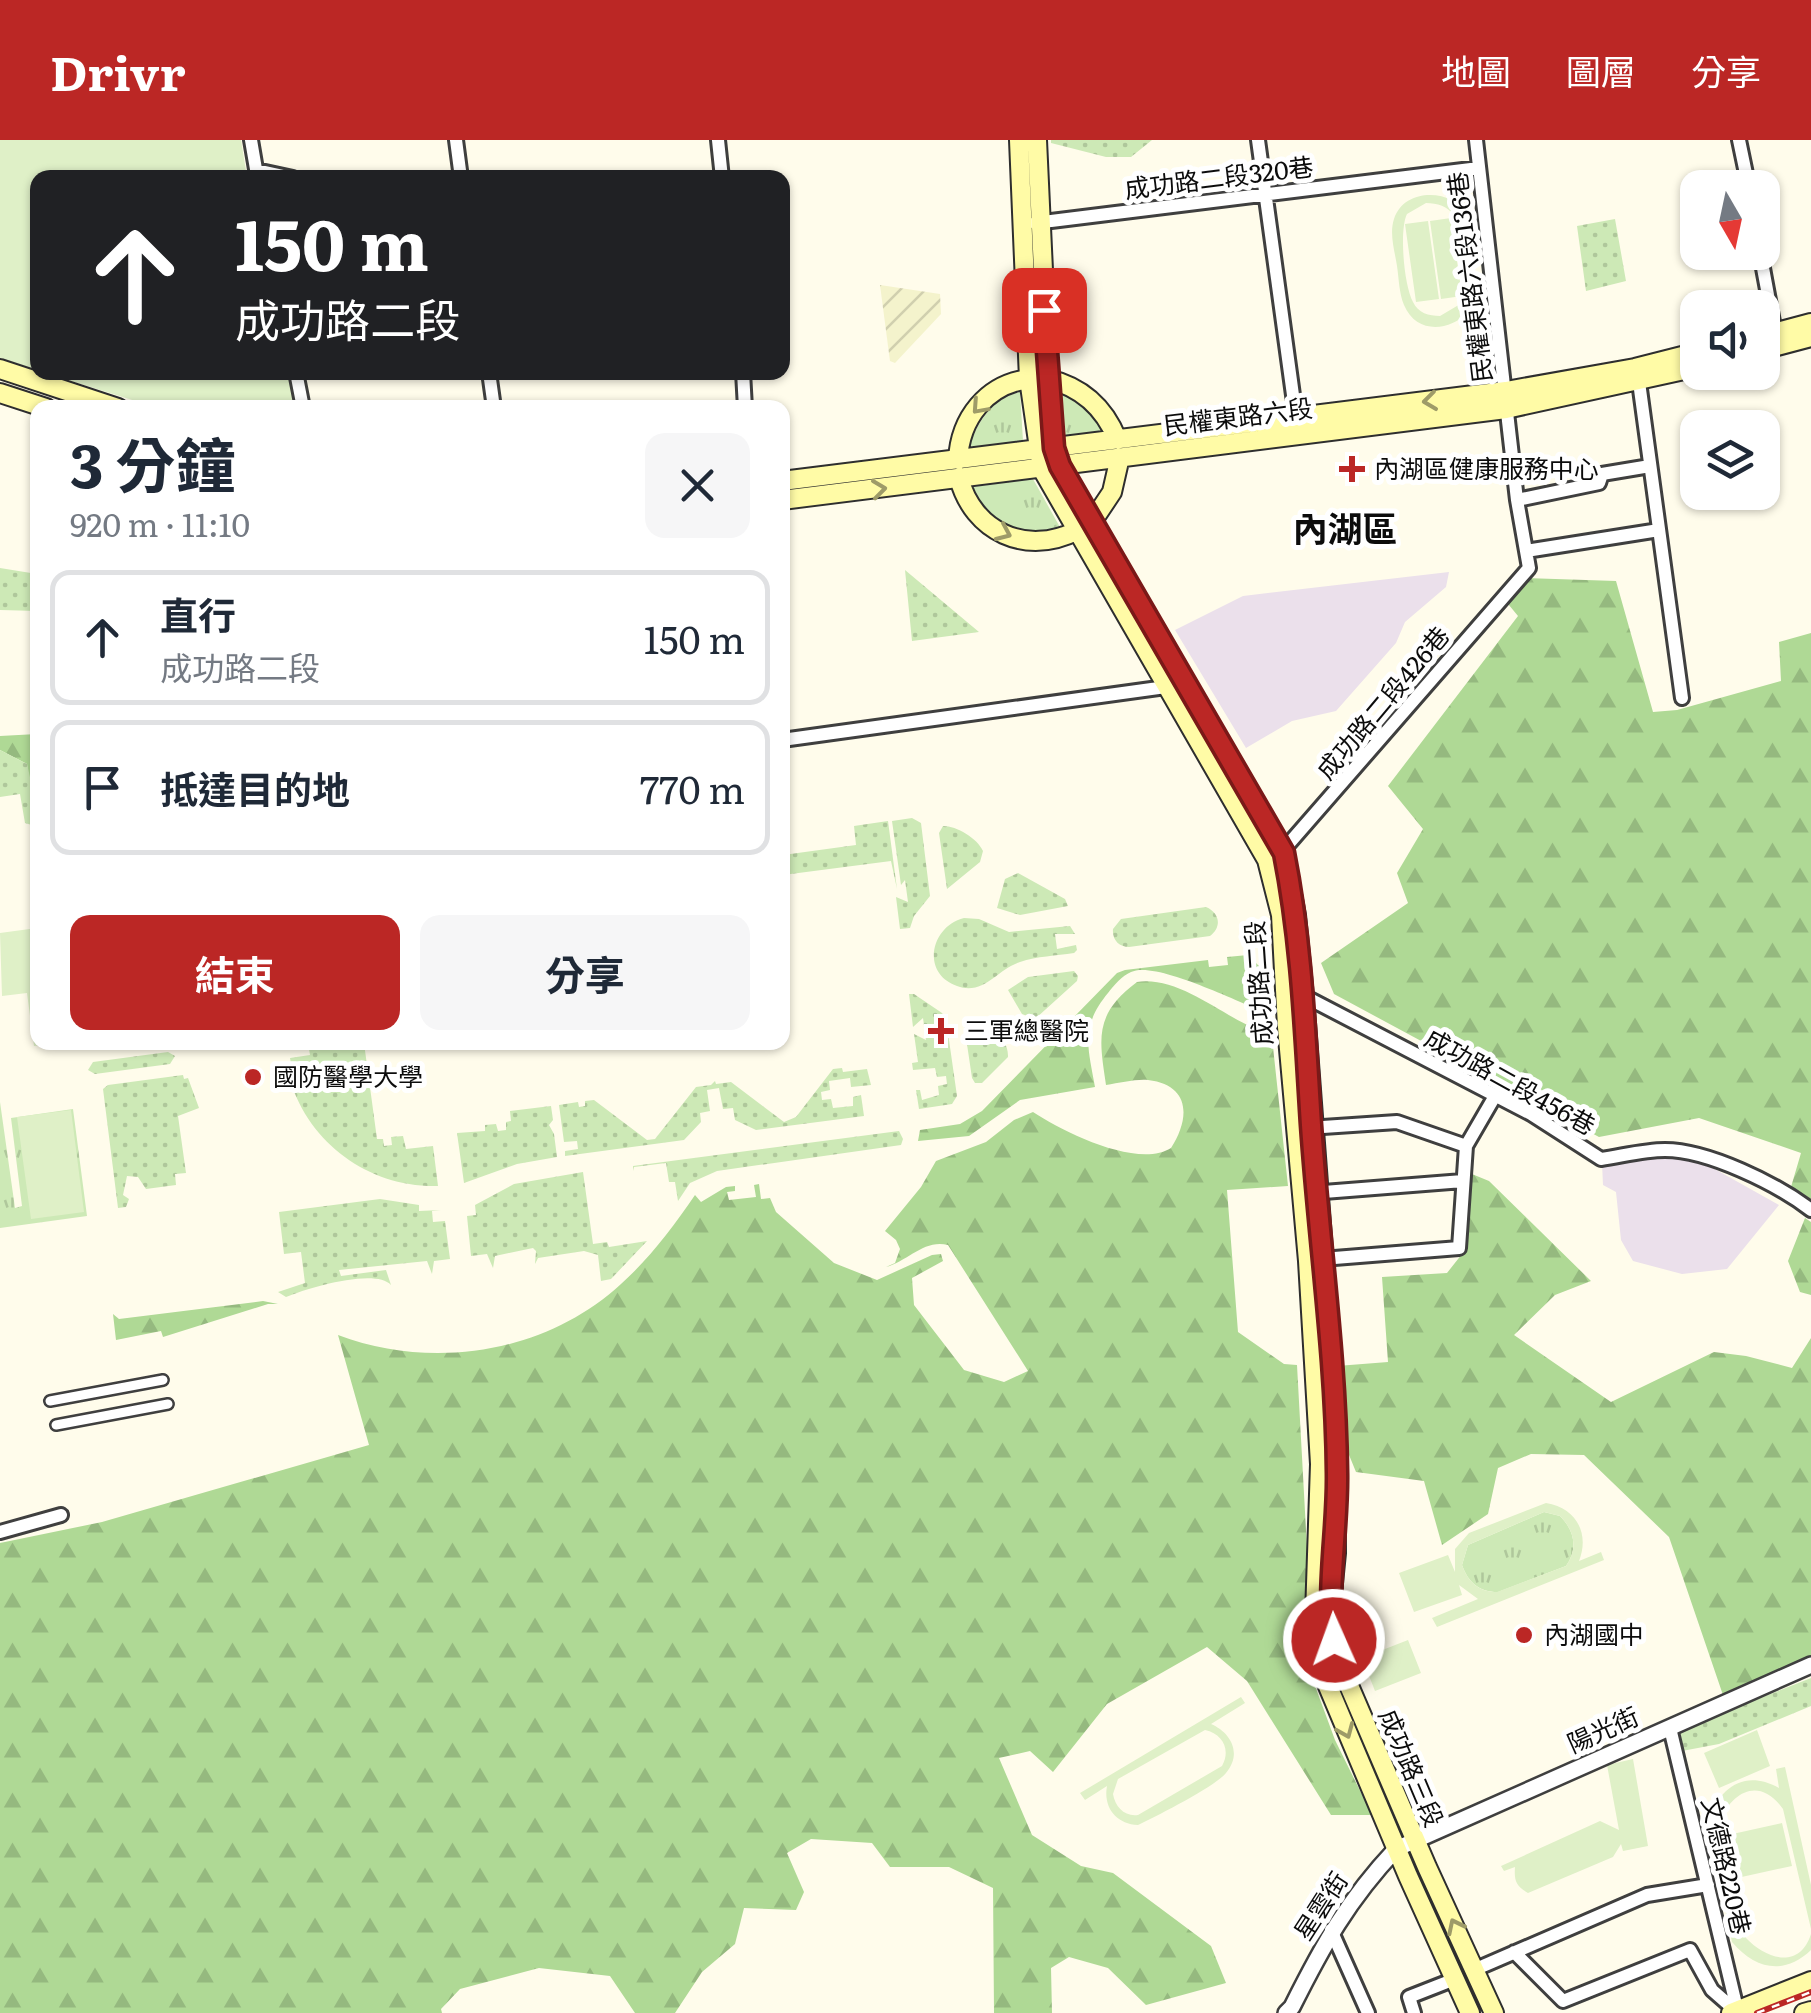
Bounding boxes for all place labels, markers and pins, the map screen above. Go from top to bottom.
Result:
pin [1002,268,1087,353]
place label: 內湖區健康服務中心 [1374,449,1599,486]
marker: 內湖區健康服務中心 [1339,456,1365,482]
place label: 三軍總醫院 [964,1011,1089,1048]
marker: 三軍總醫院 [928,1018,954,1044]
place label: 國防醫學大學 [273,1057,423,1094]
marker: 國防醫學大學 [242,1066,264,1088]
place label: 內湖國中 [1544,1615,1644,1652]
marker: 內湖國中 [1513,1624,1535,1646]

